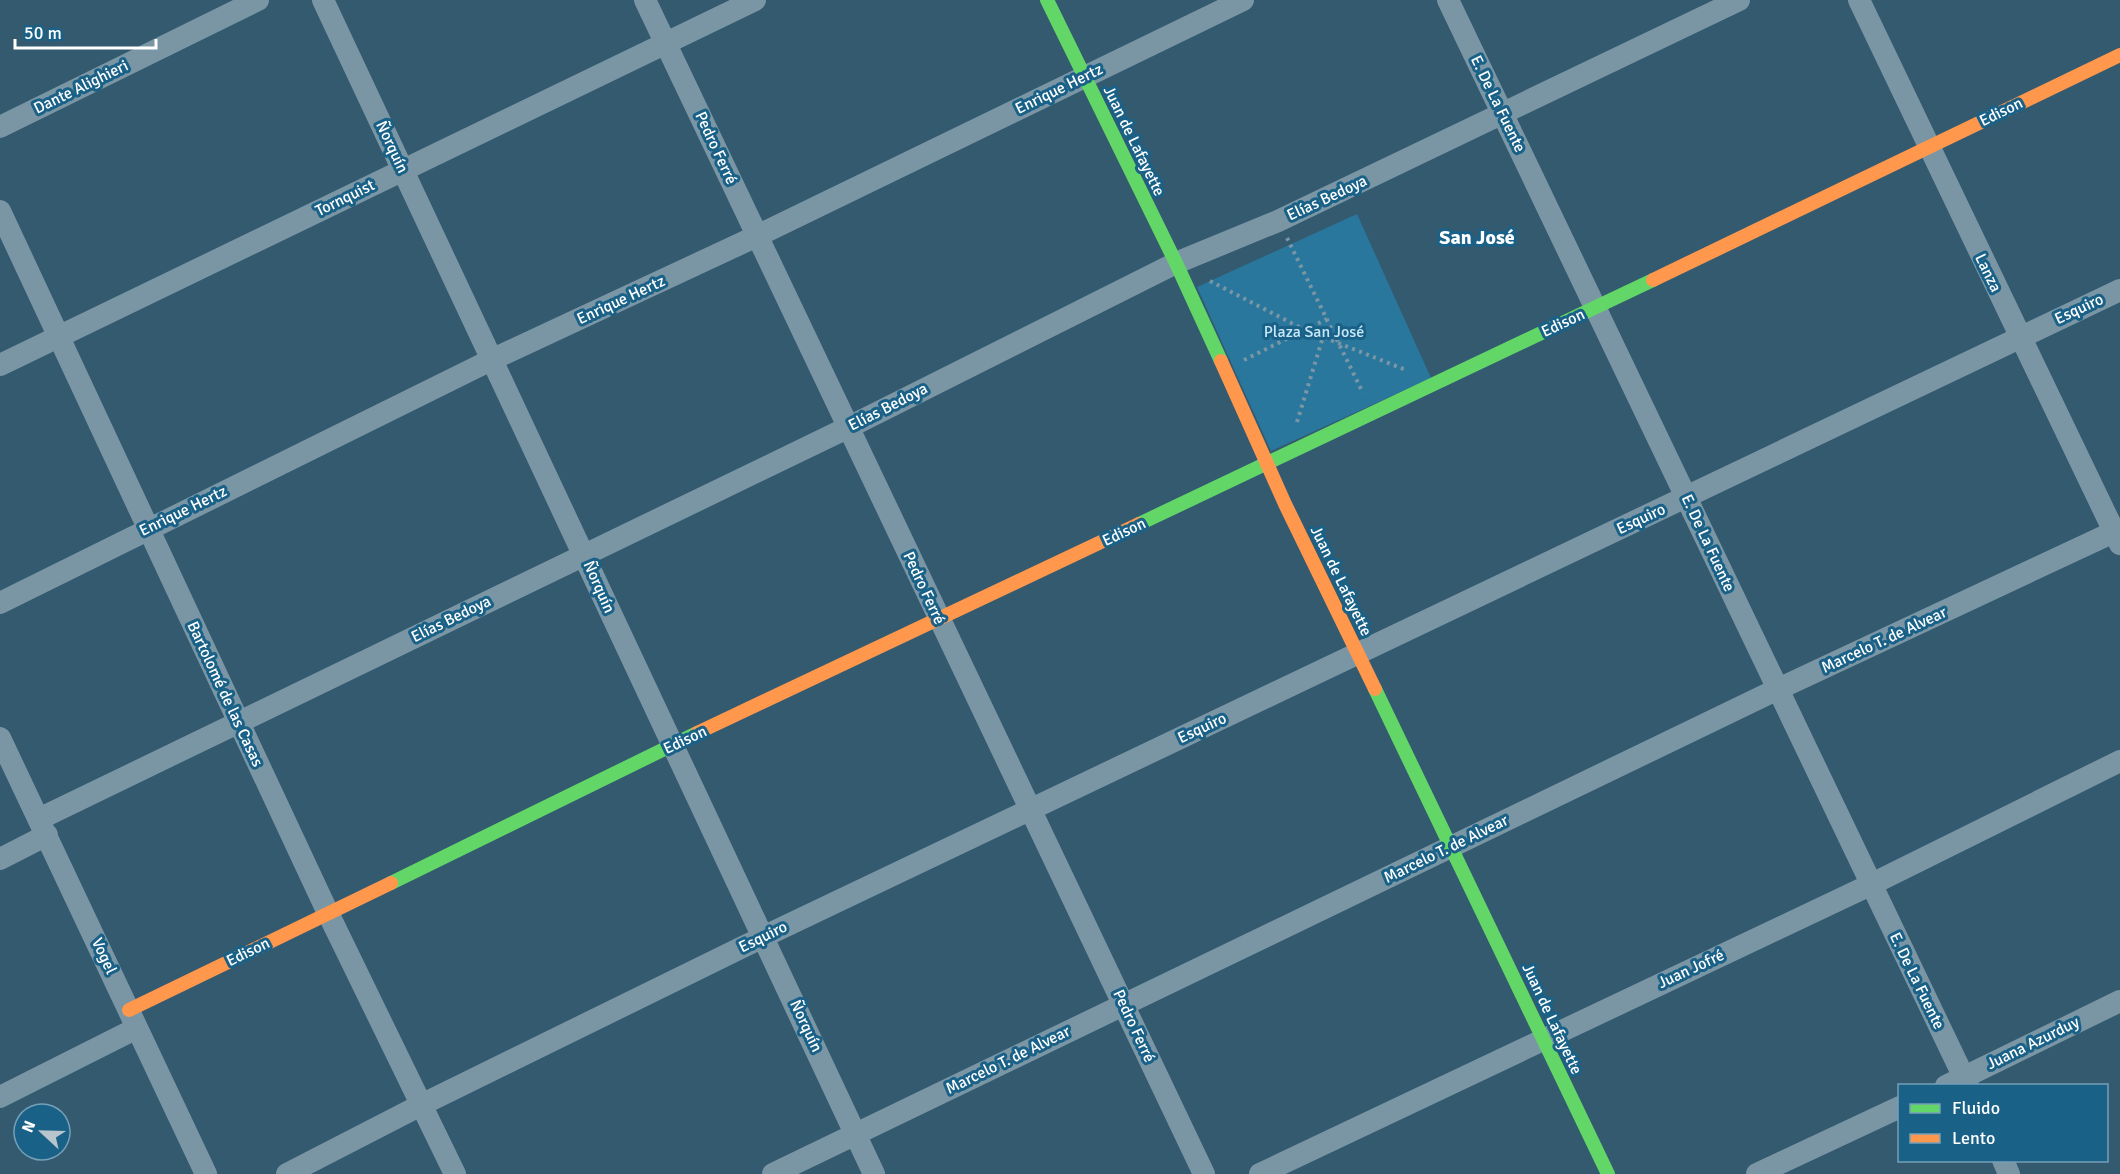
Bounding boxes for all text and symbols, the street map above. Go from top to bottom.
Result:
scale bar [15,12,156,50]
text: 50 m [24,22,62,44]
street label: E. De La Fuente [1466,52,1530,156]
street label: Dante Alighieri [30,56,132,118]
street label: Enrique Hertz [1012,59,1106,119]
street label: Juan de Lafayette [1099,83,1169,199]
street label: Edison [1976,93,2026,131]
street label: Pedro Ferré [690,108,742,188]
street label: Ñorquín [371,118,413,176]
street label: Elías Bedoya [1284,171,1370,225]
street label: Tornquist [312,175,378,221]
district label: San José [1439,225,1515,250]
street label: Lanza [1970,251,2006,295]
street label: Enrique Hertz [574,271,668,329]
street label: Esquiro [2051,289,2107,329]
street label: Edison [1538,304,1588,342]
park label: Plaza San José [1264,322,1364,342]
street label: Elías Bedoya [845,379,931,435]
street label: Enrique Hertz [136,481,230,541]
street label: E. De La Fuente [1677,491,1739,595]
street label: Esquiro [1613,499,1669,539]
street label: Edison [1099,513,1149,551]
street label: Juan de Lafayette [1306,523,1376,639]
street label: Pedro Ferré [898,548,950,628]
street label: Ñorquín [579,558,619,616]
street label: Elías Bedoya [408,591,494,647]
street label: Marcelo T. de Alvear [1818,602,1950,678]
street label: Bartolomé de las Casas [183,618,267,770]
street label: Esquiro [1174,708,1230,748]
street label: Edison [660,721,710,759]
street label: Marcelo T. de Alvear [1381,810,1512,888]
street label: Esquiro [735,917,791,957]
street label: E. De La Fuente [1885,929,1949,1033]
street label: Edison [223,933,273,971]
street label: Vogel [87,935,121,978]
street label: Juan Jofré [1655,945,1727,993]
street label: Juan de Lafayette [1518,960,1586,1078]
street label: Pedro Ferré [1108,986,1160,1066]
street label: Ñorquín [785,997,827,1055]
street label: Juana Azurduy [1983,1012,2083,1074]
street label: Marcelo T. de Alvear [943,1021,1074,1099]
legend [1898,1084,2108,1162]
text: Fluido [1952,1097,2000,1119]
north arrow [12,1102,72,1162]
text: N [18,1118,40,1136]
text: Lento [1952,1127,1995,1149]

